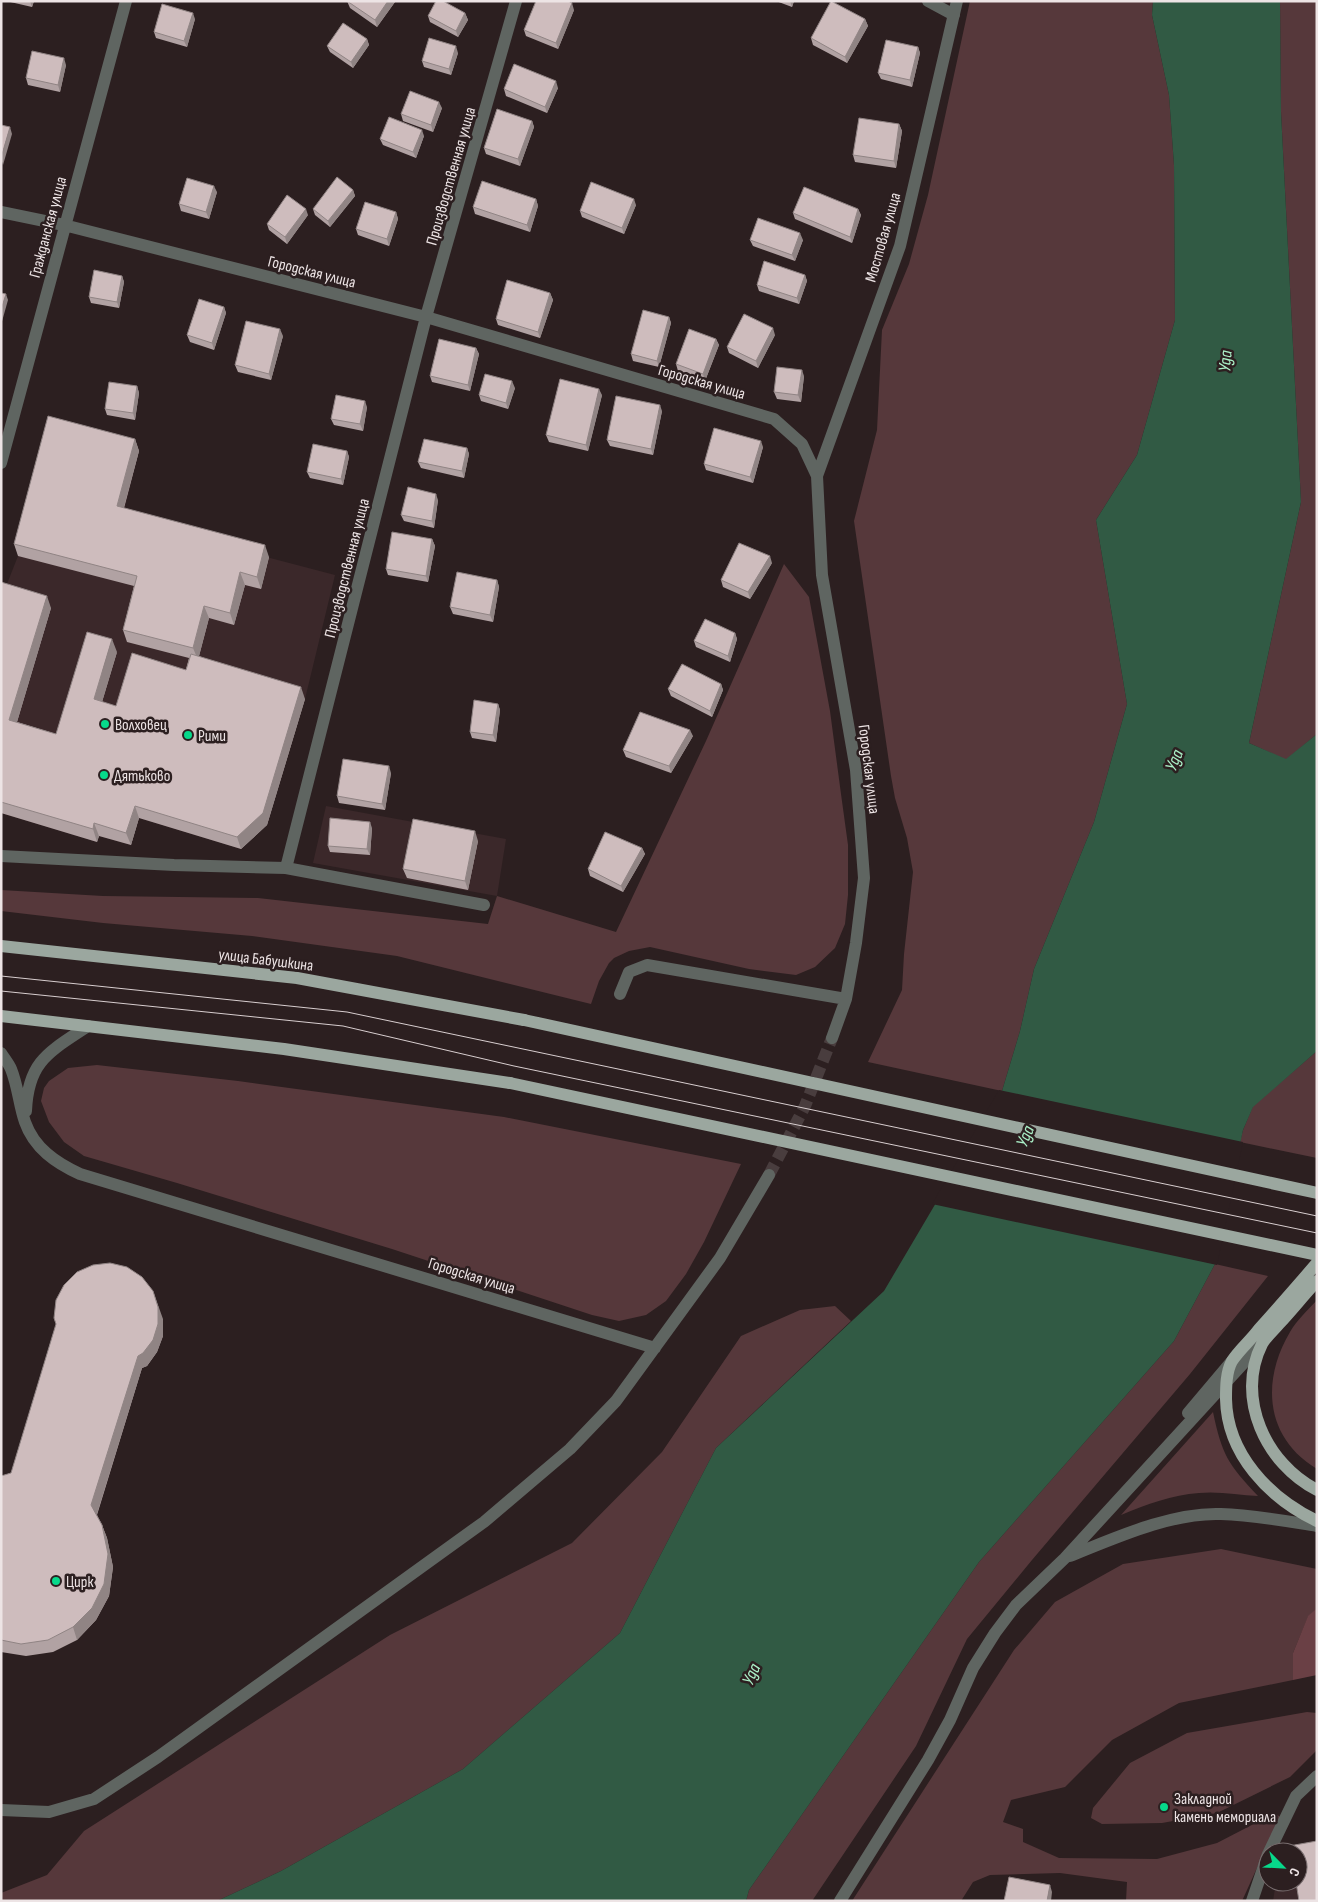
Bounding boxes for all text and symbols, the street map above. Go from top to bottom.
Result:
street label: Производственная улица [423,105,480,248]
street label: Гражданская улица [26,175,71,280]
street label: Мостовая улица [862,190,905,284]
street label: Городская улица [266,252,358,293]
water label: Уда [1214,349,1237,372]
street label: Городская улица [656,361,747,404]
street label: Производственная улица [321,497,374,640]
place label: Волховец [115,716,167,735]
marker: Волховец [99,718,111,730]
street label: Городская улица [854,723,883,815]
place label: Рими [198,727,226,746]
marker: Рими [182,729,194,741]
water label: Уда [1161,746,1188,774]
place label: Дятьково [114,767,170,786]
marker: Дятьково [98,769,110,781]
street label: улица Бабушкина [217,945,314,976]
water label: Уда [1012,1122,1039,1150]
street label: Городская улица [426,1254,517,1299]
place label: Цирк [66,1573,94,1592]
marker: Цирк [50,1575,62,1587]
water label: Уда [738,1660,766,1688]
place label: Закладной камень мемориала [1174,1790,1276,1827]
marker: Закладной камень мемориала [1158,1801,1170,1813]
north arrow [1258,1842,1308,1892]
text: С [1285,1865,1304,1879]

